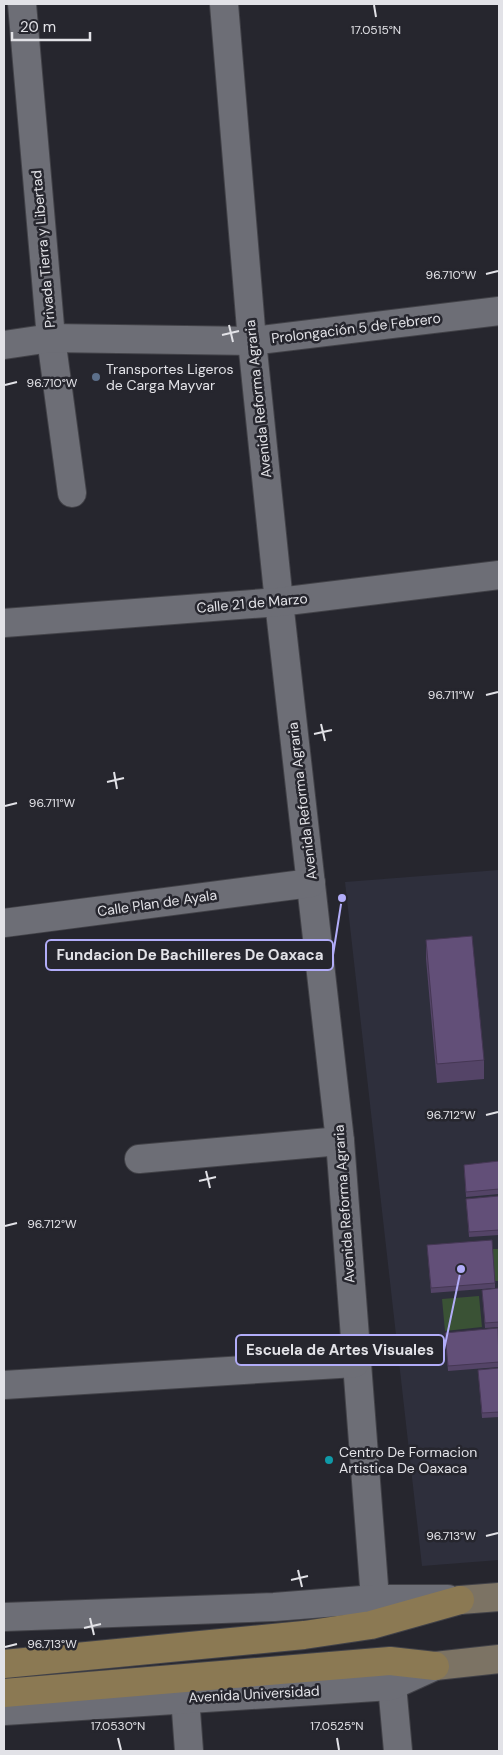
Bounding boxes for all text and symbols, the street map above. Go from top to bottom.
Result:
scale bar [12,10,90,42]
text: 20 m [20,17,56,37]
text: 17.0515°N [351,22,401,38]
street label: Privada Tierra y Libertad [27,169,59,329]
text: 96.710°W [426,267,477,283]
street label: Prolongación 5 de Febrero [270,309,442,347]
street label: Avenida Reforma Agraria [241,319,275,479]
place label: Transportes Ligeros de Carga Mayvar [106,360,234,394]
marker: Transportes Ligeros de Carga Mayvar [90,371,102,383]
text: 96.710°W [27,375,78,391]
street label: Calle 21 de Marzo [196,589,308,617]
text: 96.711°W [428,687,475,703]
street label: Avenida Reforma Agraria [283,721,321,881]
text: 96.711°W [29,795,76,811]
street label: Calle Plan de Ayala [96,886,218,920]
callout: Fundacion De Bachilleres De Oaxaca [46,940,333,970]
text: Fundacion De Bachilleres De Oaxaca [57,945,323,965]
text: 96.712°W [426,1107,476,1123]
street label: Avenida Reforma Agraria [329,1124,359,1284]
text: 96.712°W [27,1216,77,1232]
callout: Escuela de Artes Visuales [236,1335,444,1365]
text: Escuela de Artes Visuales [246,1340,434,1360]
place label: Centro De Formacion Artistica De Oaxaca [339,1443,477,1477]
marker: Centro De Formacion Artistica De Oaxaca [323,1454,335,1466]
text: 96.713°W [426,1528,476,1544]
text: 96.713°W [27,1636,77,1652]
street label: Avenida Universidad [188,1682,320,1706]
text: 17.0530°N [91,1718,145,1734]
text: 17.0525°N [310,1718,364,1734]

